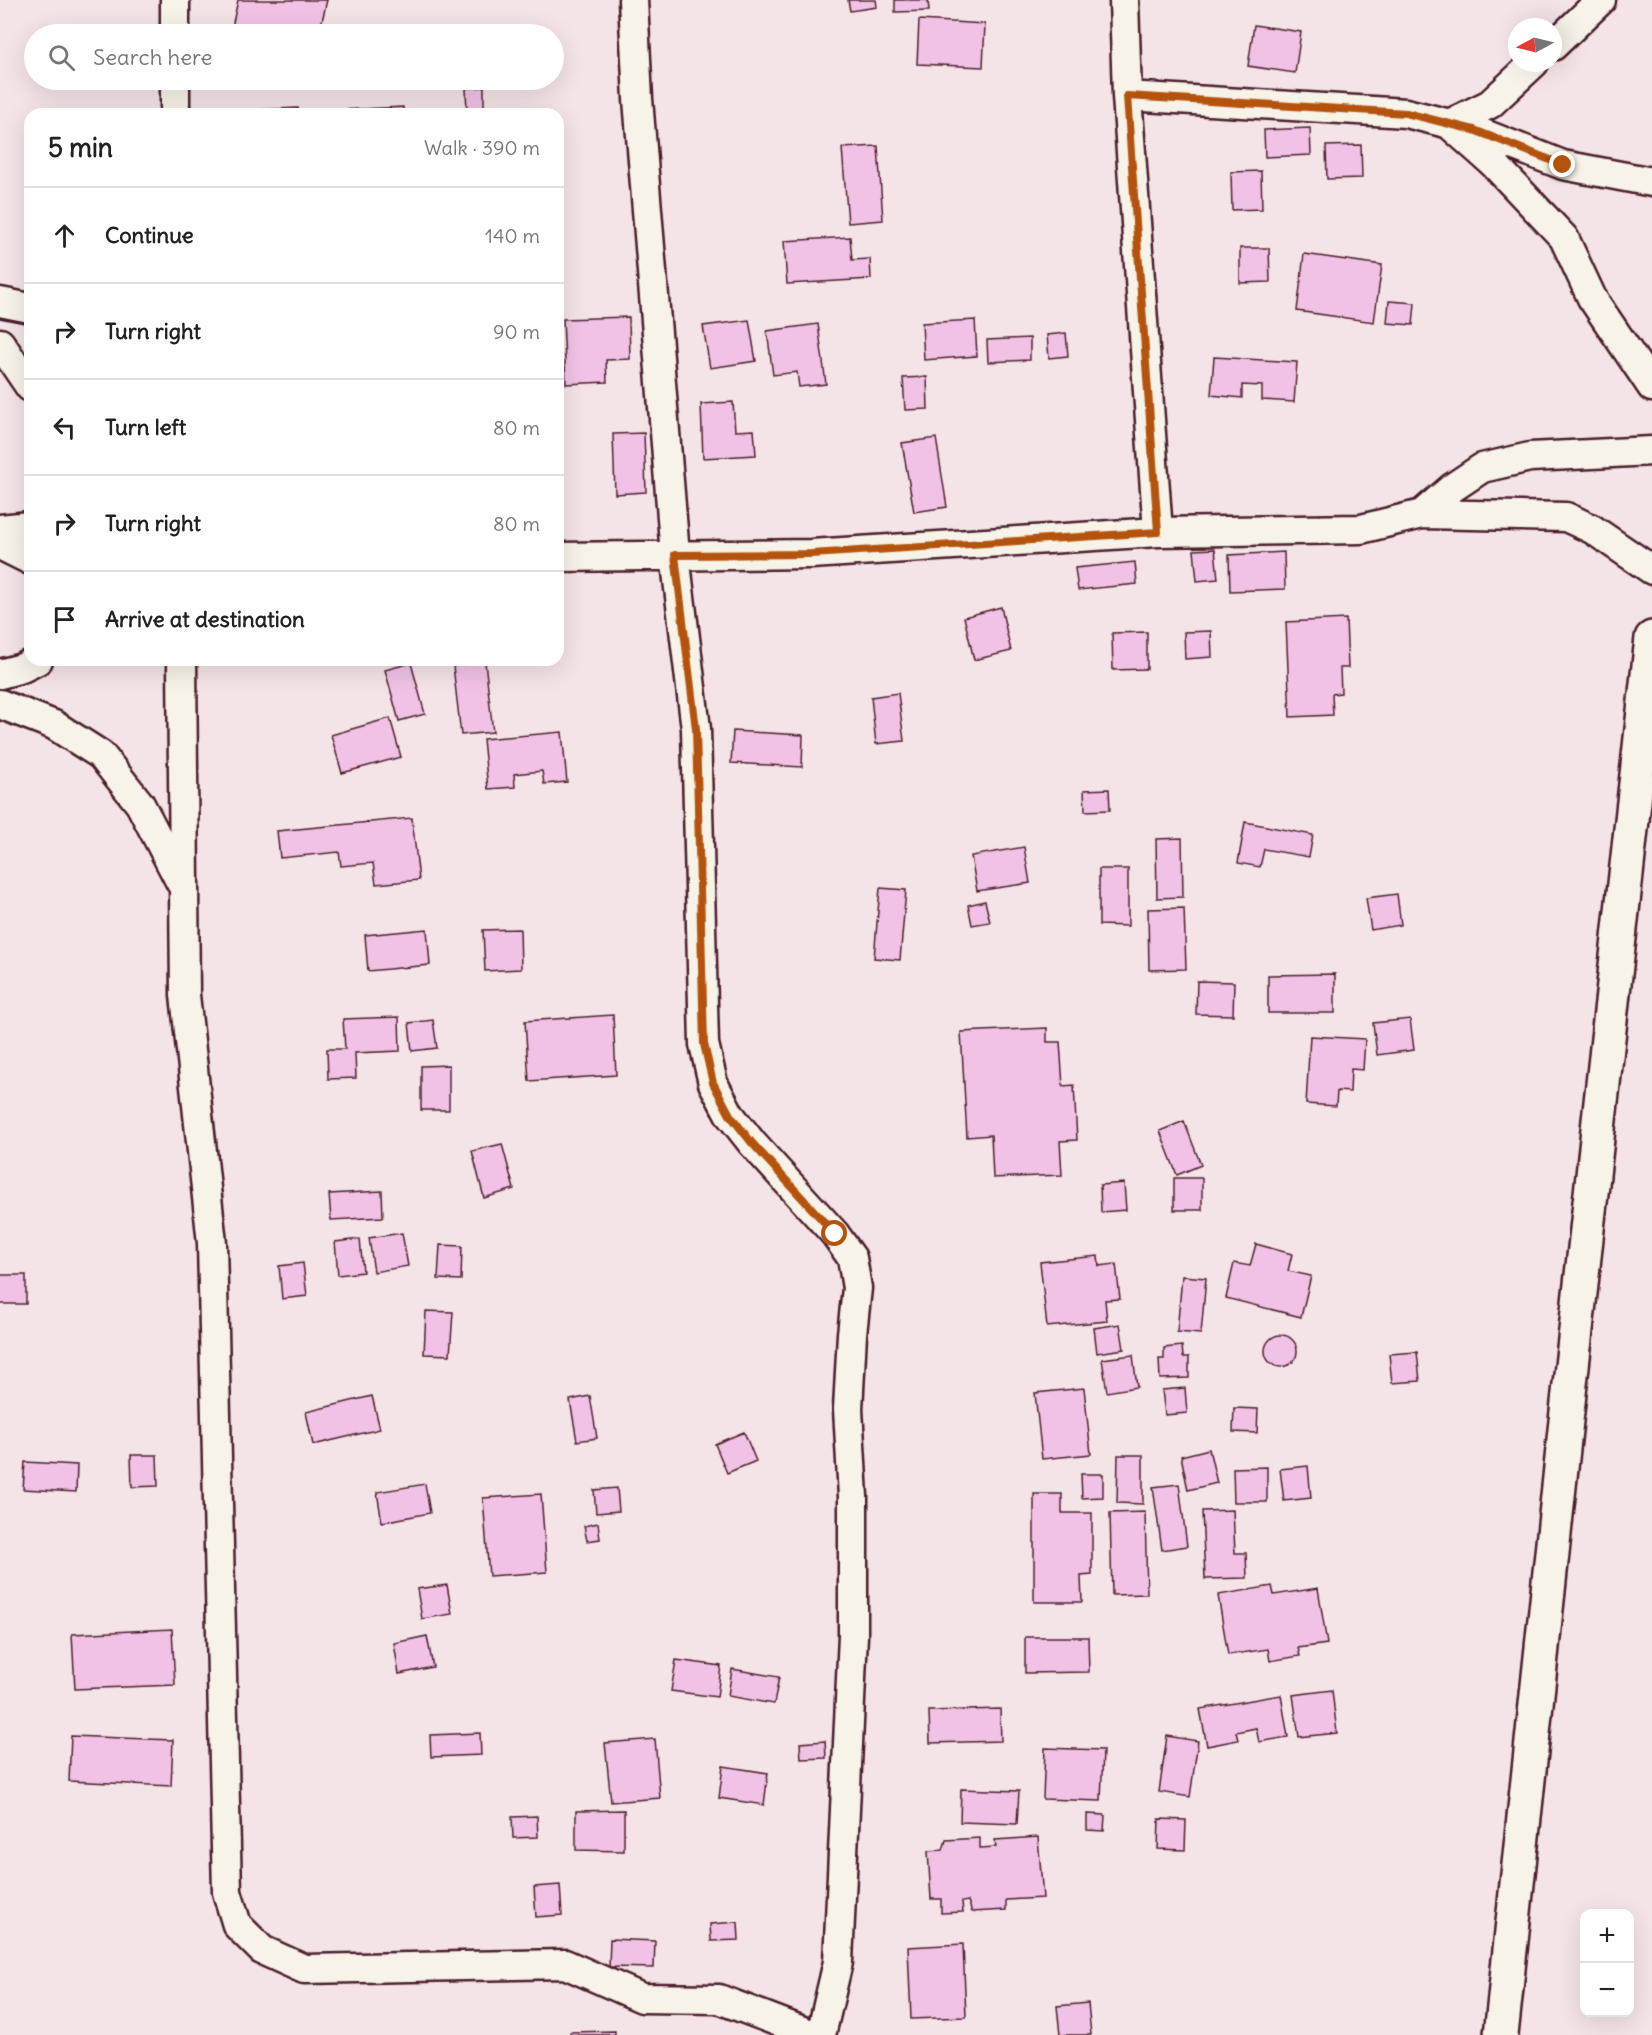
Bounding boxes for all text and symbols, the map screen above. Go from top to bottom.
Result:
north arrow [1508,18,1562,72]
search box [24,24,564,90]
icon: search [45,41,78,74]
text: Search here [93,43,212,71]
text: 5 min [48,131,113,164]
text: Walk · 390 m [424,135,540,160]
route end [1549,151,1575,177]
icon: ahead [48,219,81,252]
text: Continue [105,221,194,249]
text: 140 m [485,223,540,248]
icon: right [48,315,81,348]
text: Turn right [105,317,201,345]
text: 90 m [493,319,540,344]
icon: left [48,411,81,444]
text: Turn left [105,413,186,441]
text: 80 m [493,415,540,440]
icon: right [48,507,81,540]
text: Turn right [105,509,201,537]
text: 80 m [493,511,540,536]
icon: arrive [48,603,81,636]
text: Arrive at destination [105,605,305,633]
route start [821,1220,847,1246]
map controls [1580,1909,1634,2017]
button: + [1580,1909,1634,1963]
button: − [1580,1963,1634,2017]

